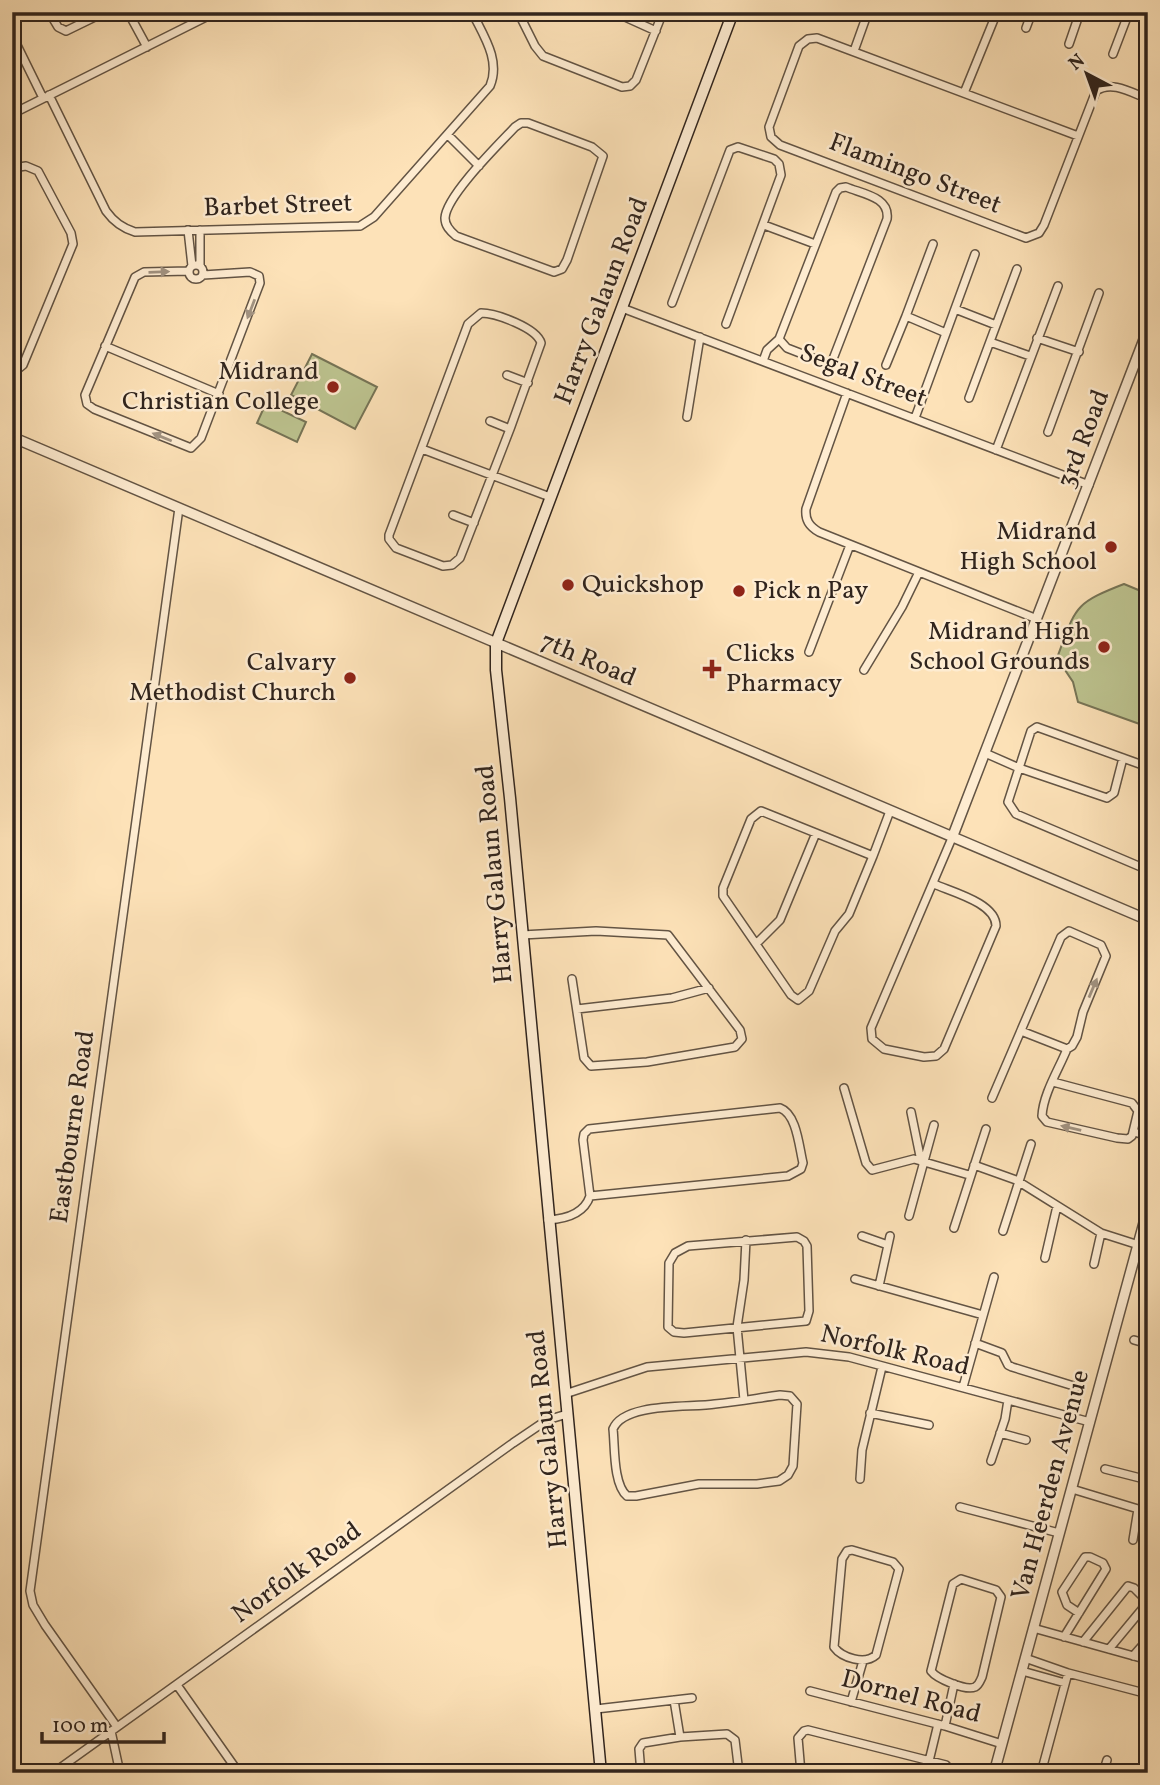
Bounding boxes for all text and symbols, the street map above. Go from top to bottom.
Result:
north arrow [1052,38,1122,108]
text: N [1063,48,1091,77]
street label: Flamingo Street [824,125,1006,223]
street label: Barbet Street [203,185,353,227]
street label: Harry Galaun Road [546,192,658,410]
one-way arrow [149,266,171,277]
one-way arrow [245,299,256,320]
street label: Segal Street [794,335,932,417]
place label: Midrand Christian College [122,354,319,420]
marker: Midrand Christian College [325,379,341,395]
street label: 3rd Road [1049,385,1119,493]
one-way arrow [152,431,173,442]
place label: Midrand High School [960,514,1097,580]
marker: Midrand High School [1103,539,1119,555]
place label: Quickshop [582,567,704,603]
place label: Pick n Pay [753,573,868,609]
marker: Quickshop [560,577,576,593]
marker: Pick n Pay [731,583,747,599]
place label: Midrand High School Grounds [909,614,1090,680]
street label: 7th Road [534,624,642,696]
place label: Clicks Pharmacy [726,636,842,702]
marker: Midrand High School Grounds [1096,639,1112,655]
place label: Calvary Methodist Church [129,645,336,711]
marker: Clicks Pharmacy [704,661,720,677]
marker: Calvary Methodist Church [342,670,358,686]
street label: Harry Galaun Road [467,763,523,985]
one-way arrow [1087,978,1099,998]
street label: Eastbourne Road [42,1028,104,1226]
one-way arrow [1060,1122,1082,1133]
street label: Norfolk Road [817,1316,973,1386]
street label: Harry Galaun Road [519,1328,577,1550]
street label: Van Heerden Avenue [1003,1366,1099,1604]
street label: Norfolk Road [225,1514,369,1632]
street label: Dornel Road [837,1661,985,1733]
scale bar [42,1701,164,1745]
text: 100 m [52,1712,109,1741]

